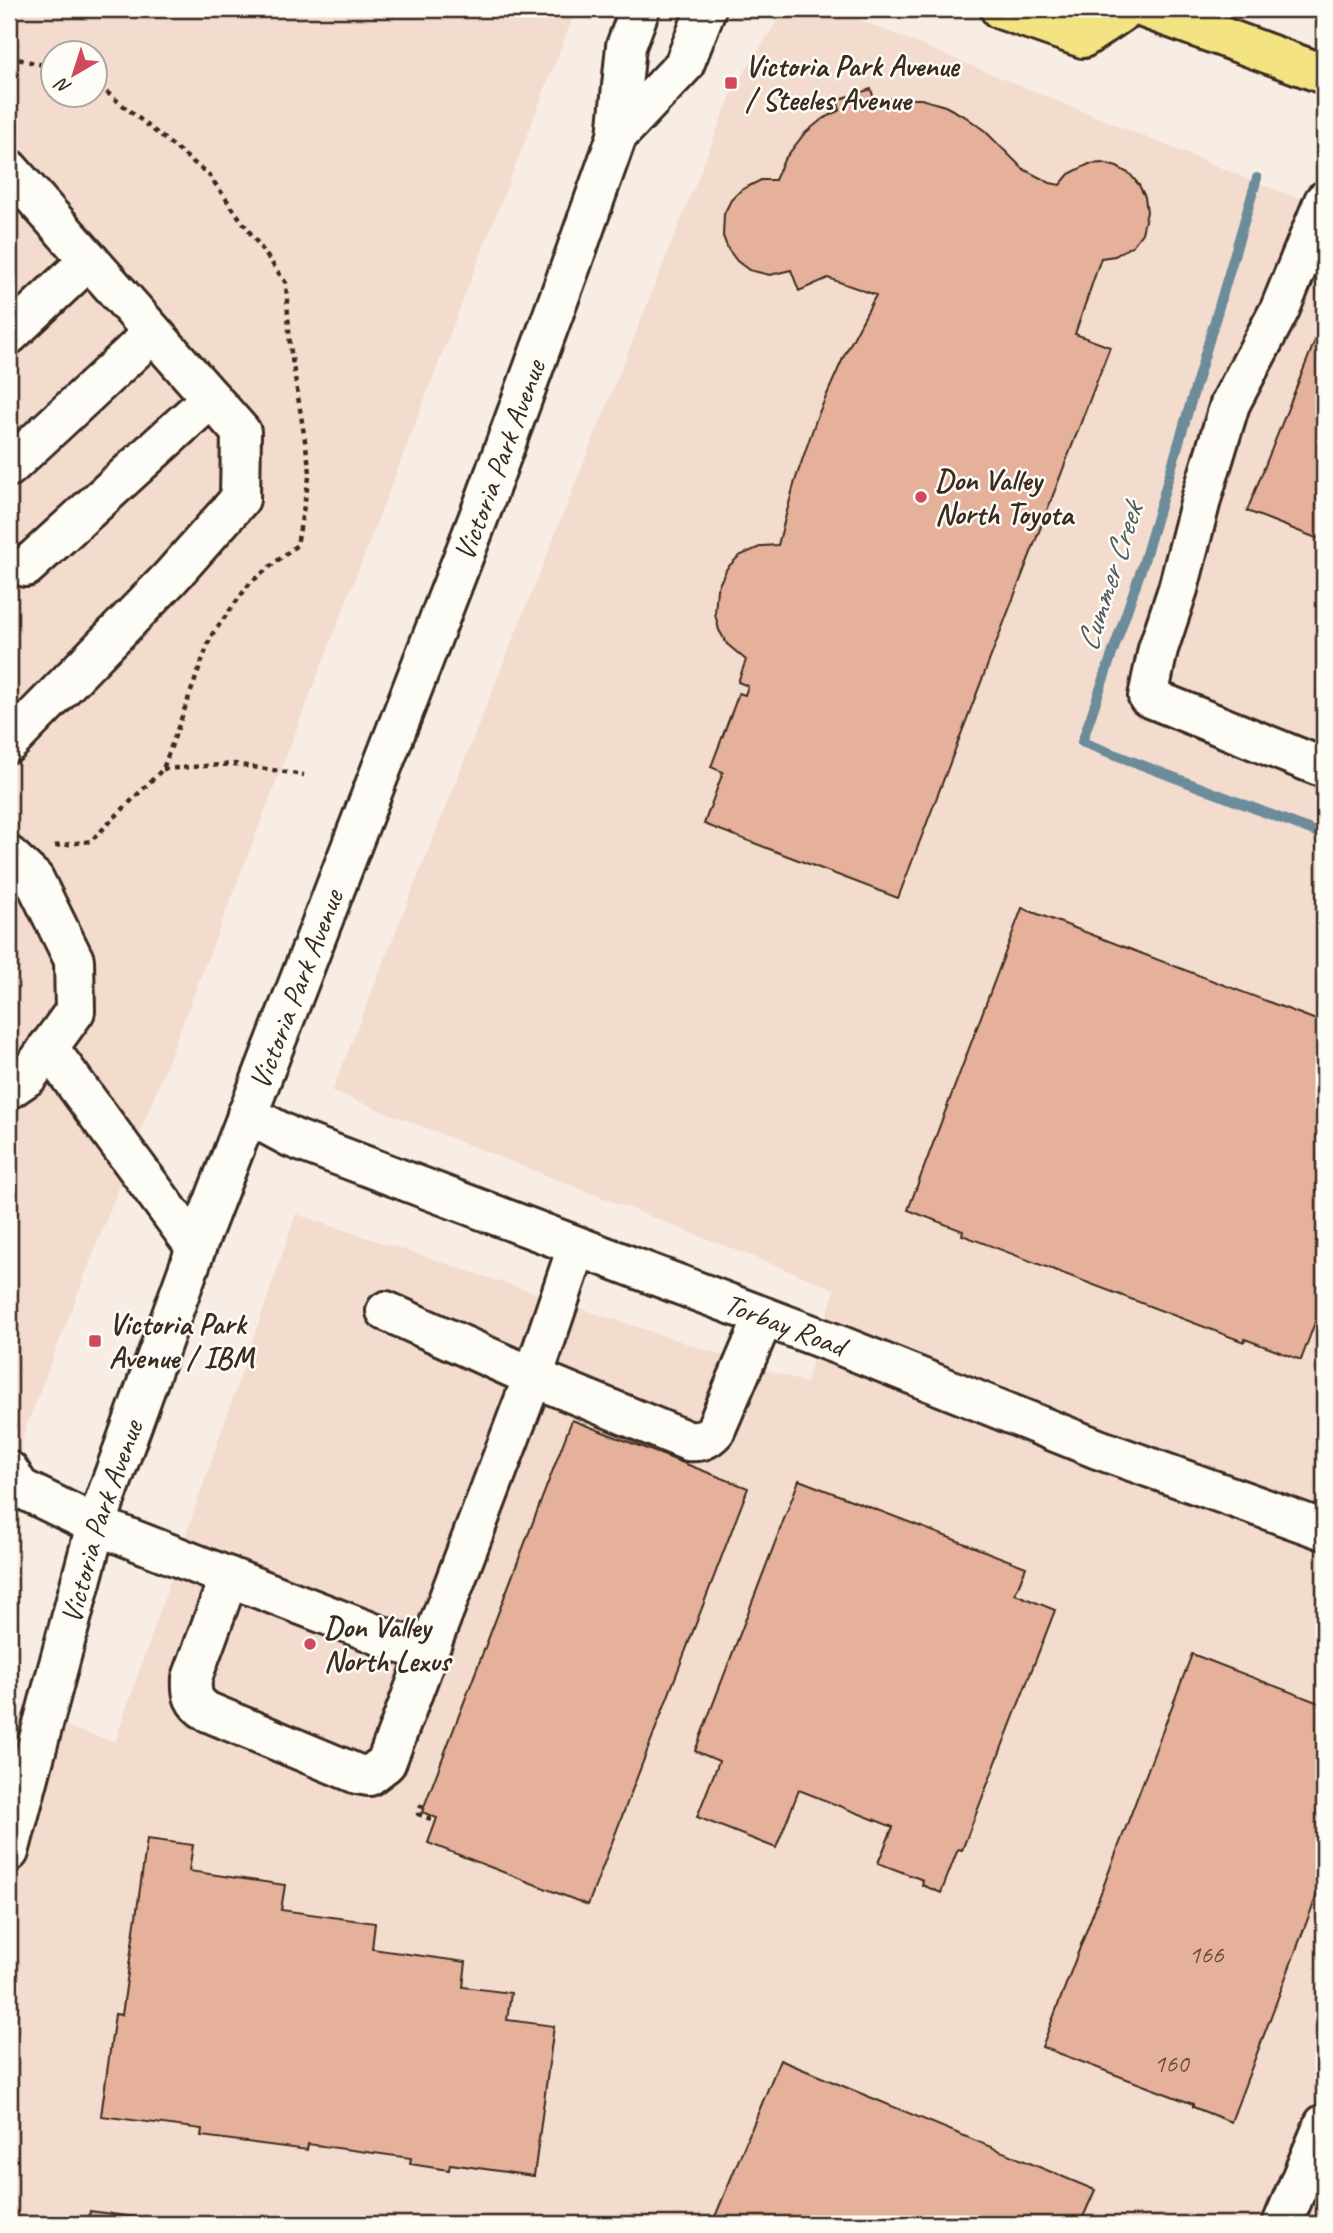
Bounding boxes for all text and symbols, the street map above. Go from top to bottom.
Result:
north arrow [38,38,108,108]
place label: Victoria Park Avenue / Steeles Avenue [745,47,961,119]
text: N [49,71,76,99]
marker: Victoria Park Avenue / Steeles Avenue [723,75,739,91]
street label: Victoria Park Avenue [445,353,554,566]
place label: Don Valley North Toyota [935,461,1076,533]
marker: Don Valley North Toyota [913,489,929,505]
water label: Cummer Creek [1066,493,1154,656]
street label: Victoria Park Avenue [240,882,352,1095]
street label: Torbay Road [719,1284,855,1366]
place label: Victoria Park Avenue / IBM [109,1305,255,1377]
marker: Victoria Park Avenue / IBM [87,1333,103,1349]
street label: Victoria Park Avenue [52,1413,152,1627]
place label: Don Valley North Lexus [324,1608,453,1680]
marker: Don Valley North Lexus [302,1636,318,1652]
house number: 166 [1188,1938,1225,1971]
house number: 160 [1153,2047,1191,2080]

